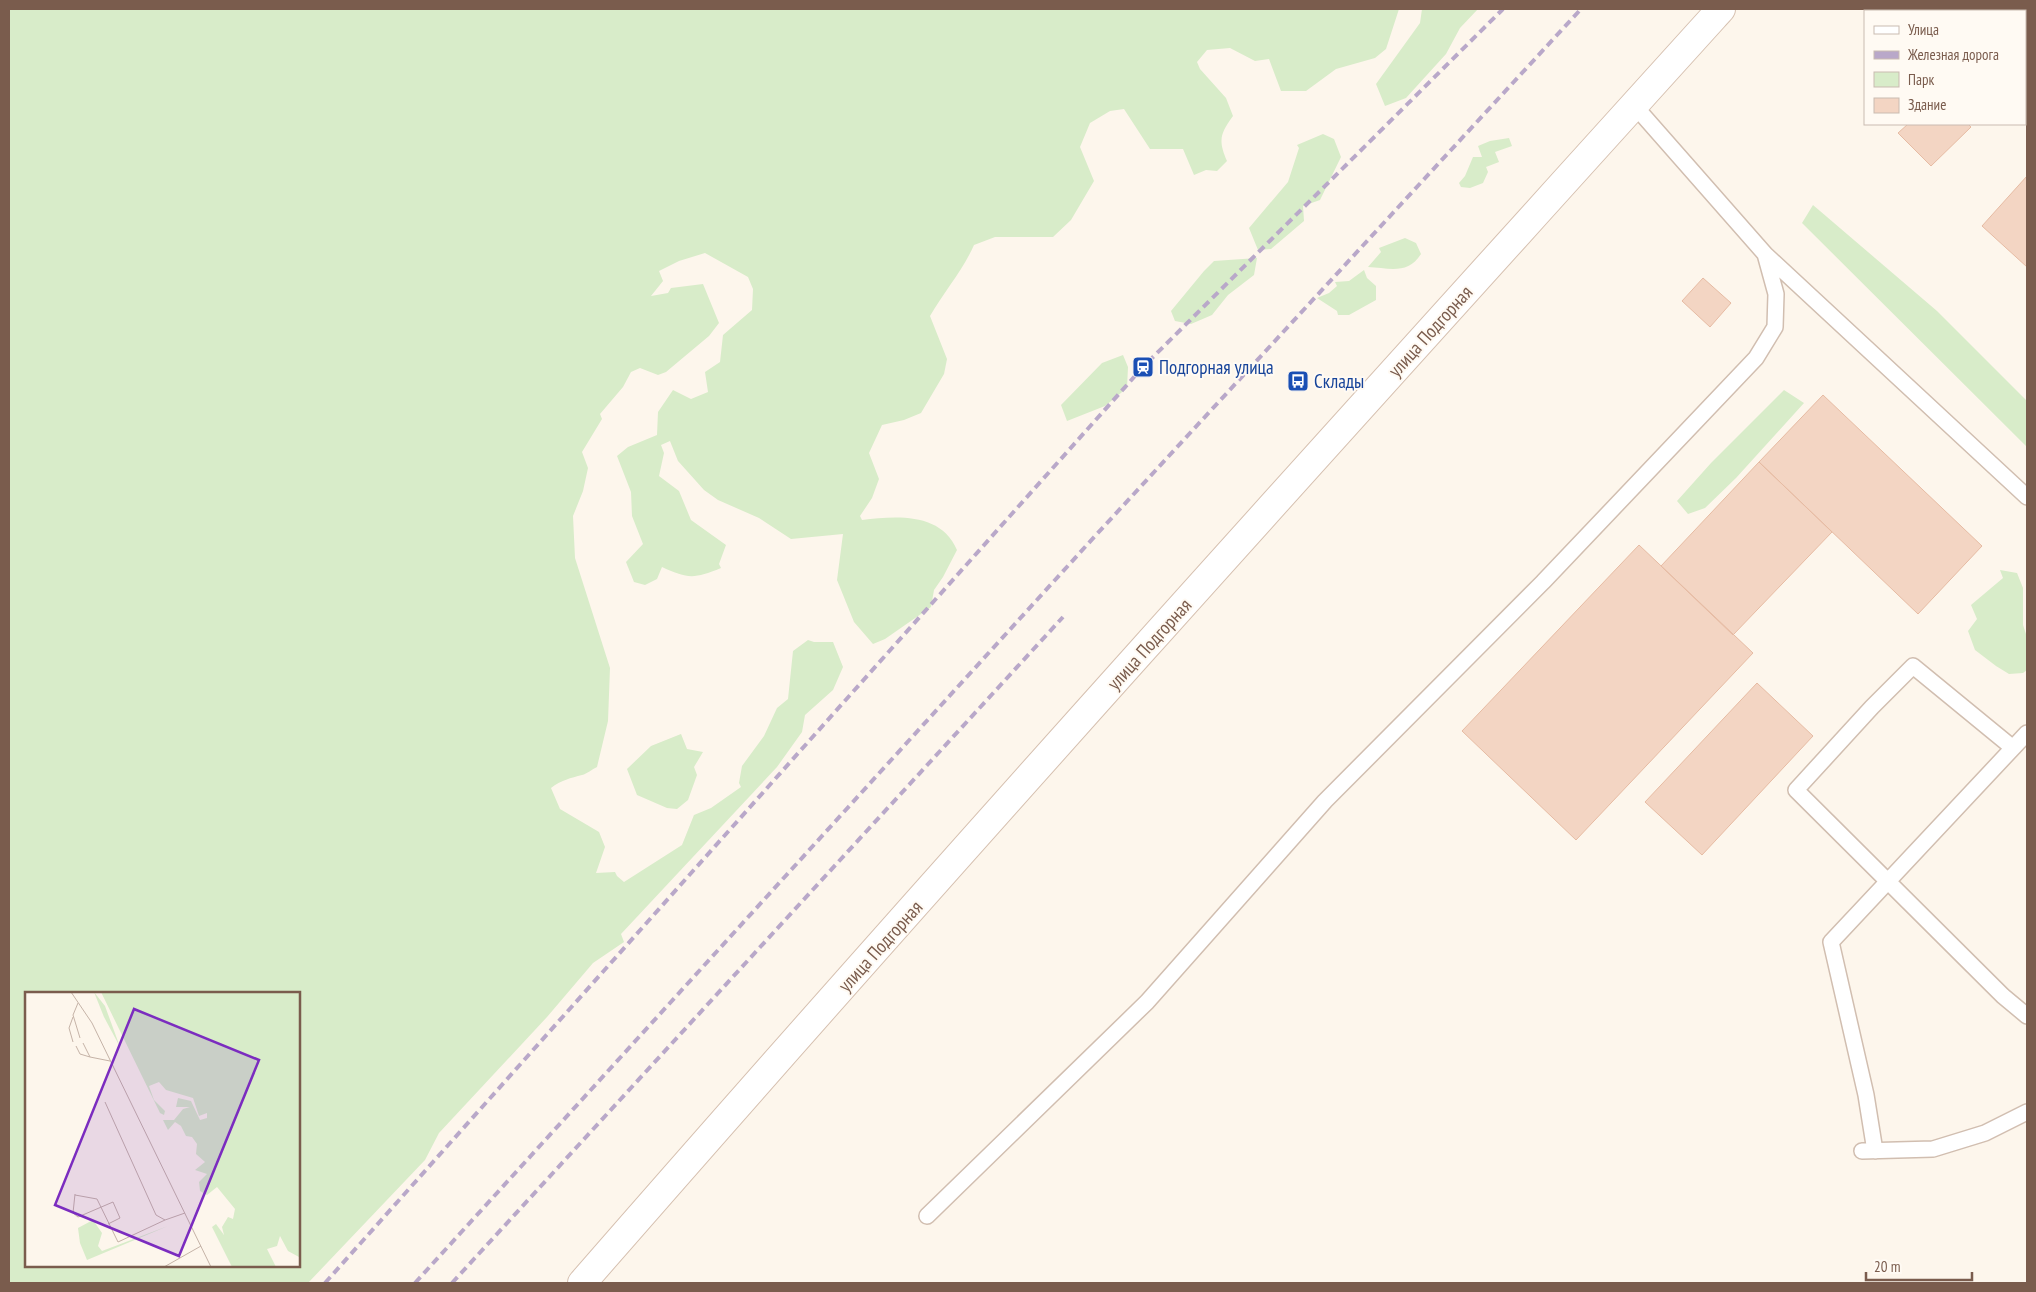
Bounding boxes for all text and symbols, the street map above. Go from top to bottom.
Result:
legend [1864,10,2026,125]
text: Улица [1908,20,1939,39]
text: Железная дорога [1907,45,1999,64]
text: Парк [1908,70,1934,89]
text: Здание [1908,95,1946,114]
street label: улица Подгорная [1383,280,1477,382]
station icon: Подгорная улица [1131,355,1155,379]
place label: Подгорная улица [1159,355,1274,379]
bus stop icon: Склады [1286,369,1310,393]
place label: Склады [1314,369,1364,393]
street label: улица Подгорная [1102,593,1196,695]
street label: улица Подгорная [833,895,927,997]
inset map [25,992,300,1267]
scale bar [1866,1250,1972,1282]
text: 20 m [1874,1257,1900,1276]

